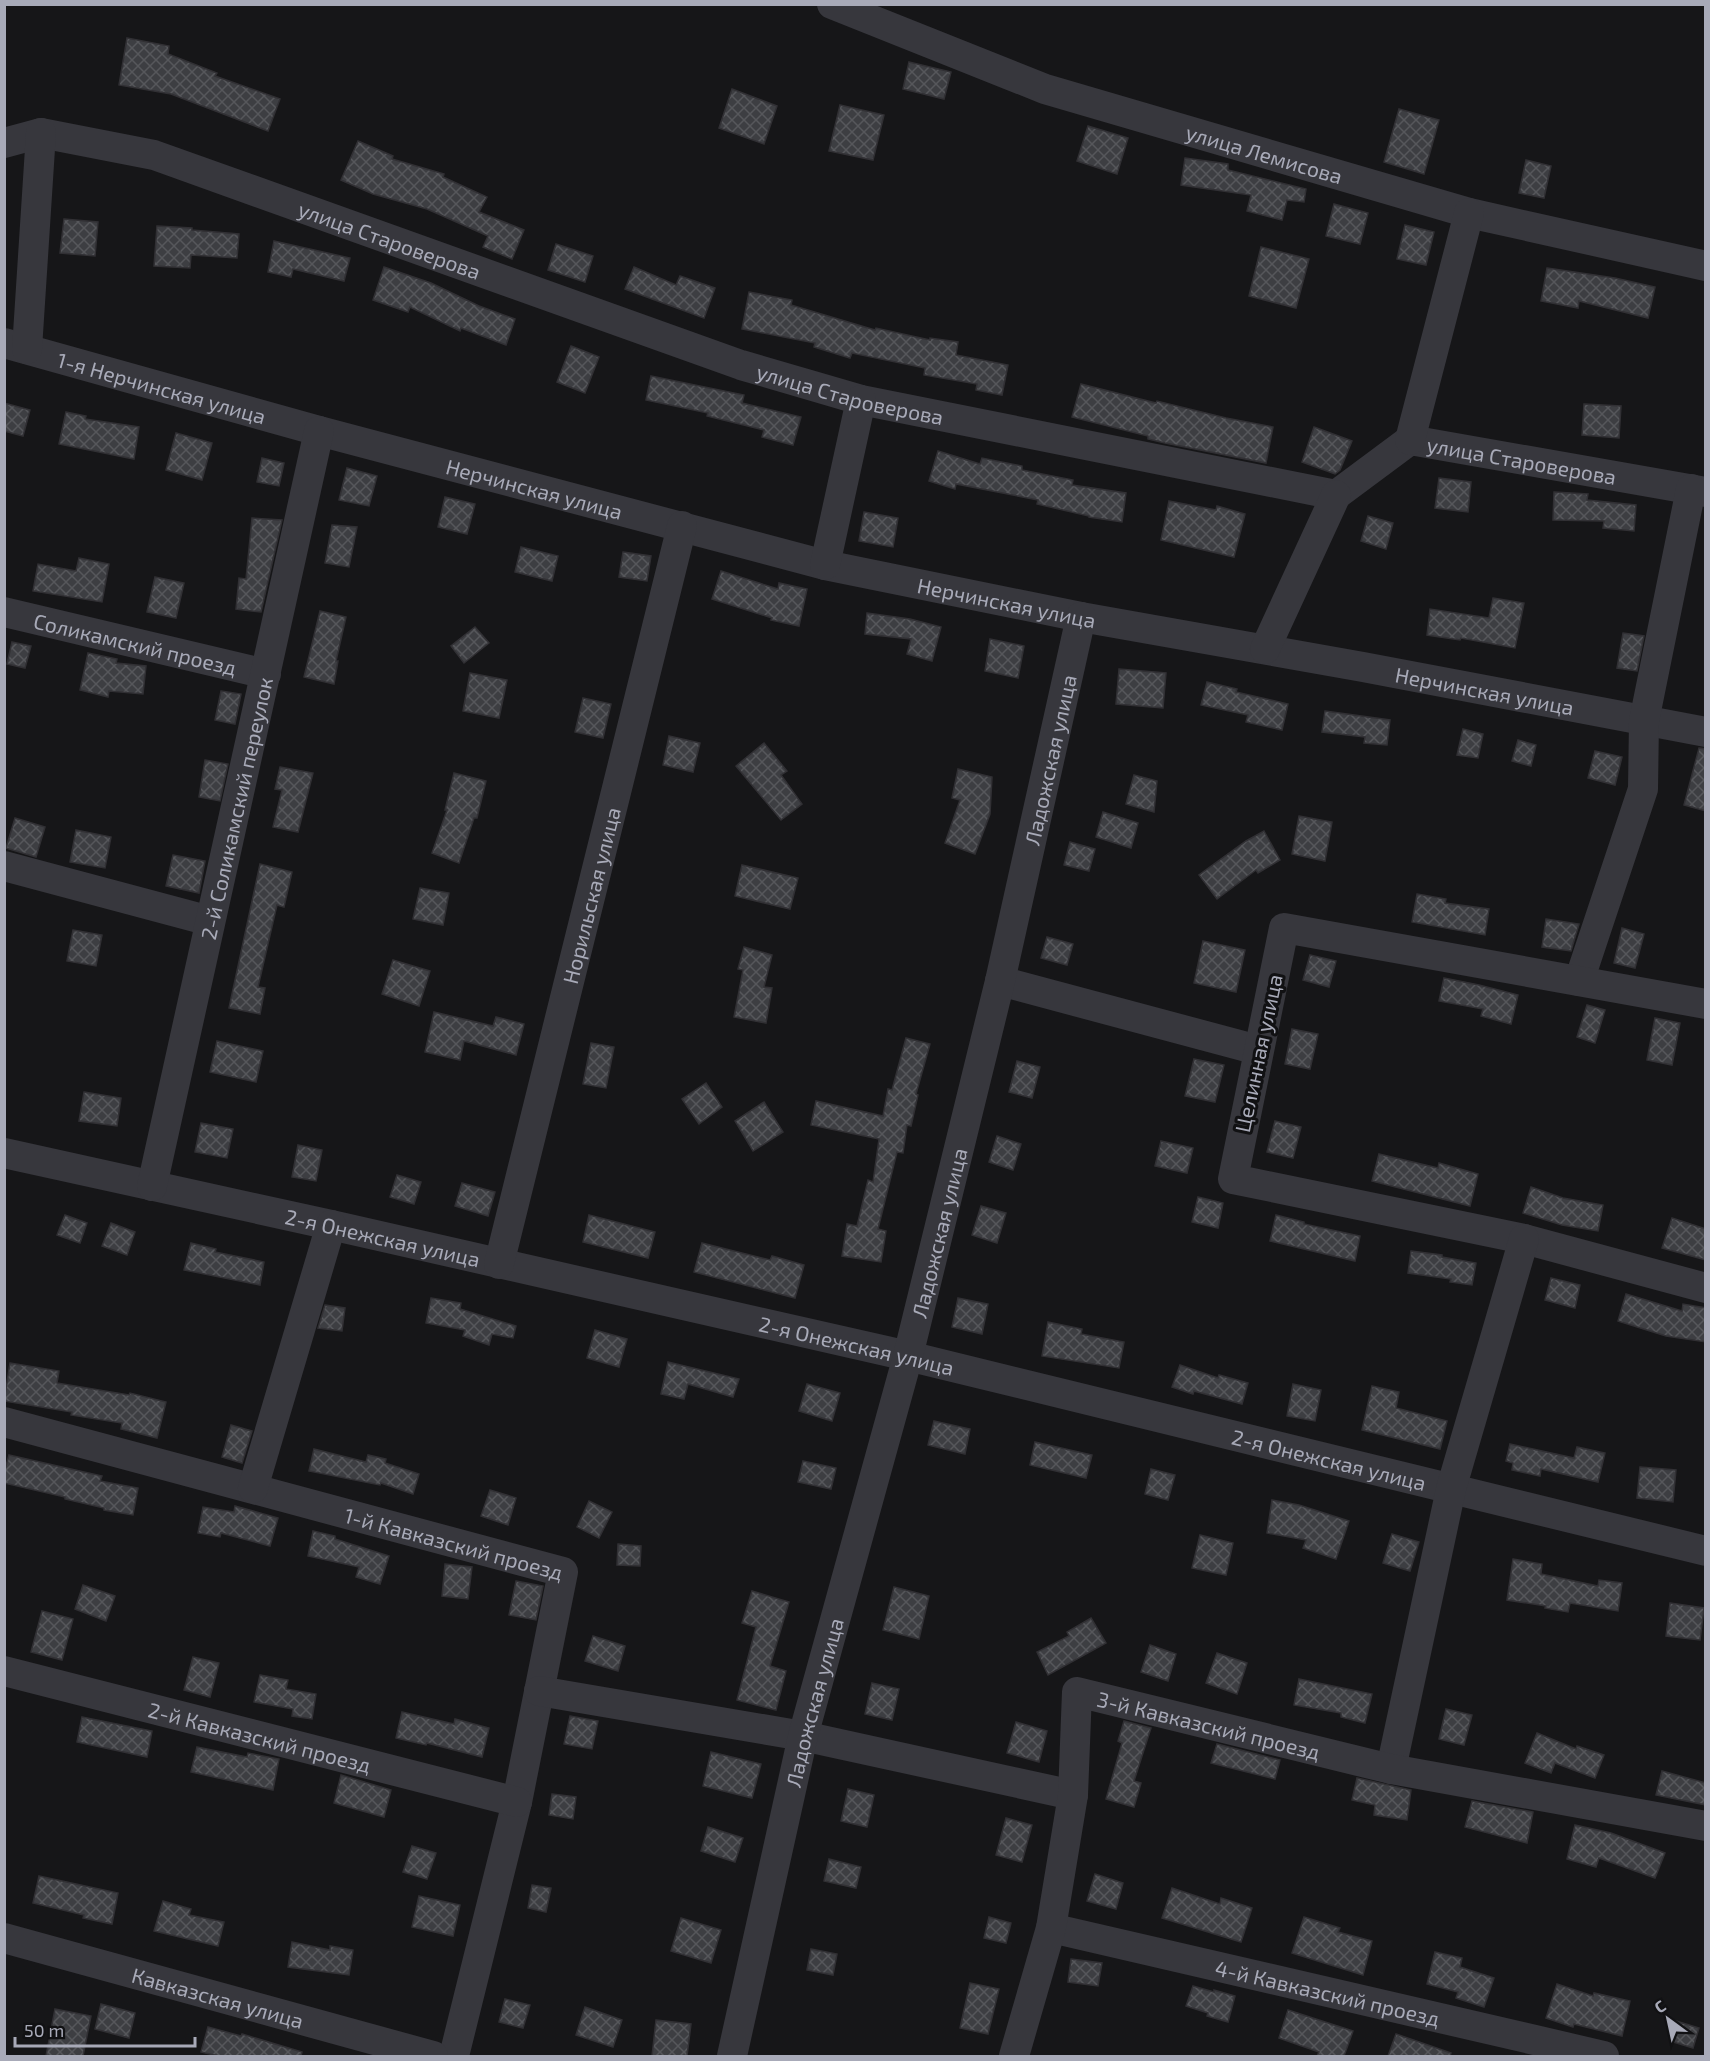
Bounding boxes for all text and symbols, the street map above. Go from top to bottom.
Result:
street label: улица Лемисова [1183,118,1346,188]
street label: улица Староверова [295,195,484,283]
street label: 1-я Нерчинская улица [55,346,269,428]
street label: улица Староверова [754,358,946,429]
street label: улица Староверова [1425,431,1618,489]
street label: Нерчинская улица [444,453,625,523]
street label: Нерчинская улица [915,572,1098,632]
street label: Соликамский проезд [32,607,239,679]
street label: Нерчинская улица [1393,661,1576,719]
street label: Ладожская улица [1018,672,1080,847]
street label: 2-й Соликамский переулок [194,675,277,942]
street label: Норильская улица [557,804,624,986]
street label: Целинная улица [1229,972,1288,1134]
street label: Ладожская улица [905,1145,971,1320]
street label: 2-я Онежская улица [283,1203,483,1271]
street label: 2-я Онежская улица [757,1310,957,1379]
street label: 2-я Онежская улица [1229,1423,1429,1495]
street label: 1-й Кавказский проезд [342,1502,566,1584]
street label: Ладожская улица [780,1615,848,1789]
street label: 3-й Кавказский проезд [1095,1685,1323,1764]
street label: 2-й Кавказский проезд [146,1696,374,1777]
street label: 4-й Кавказский проезд [1213,1954,1442,2030]
street label: Кавказская улица [129,1961,307,2032]
north arrow [1638,1989,1698,2049]
text: С [1650,1995,1669,2017]
scale bar [15,2010,195,2048]
text: 50 m [24,2019,64,2041]

